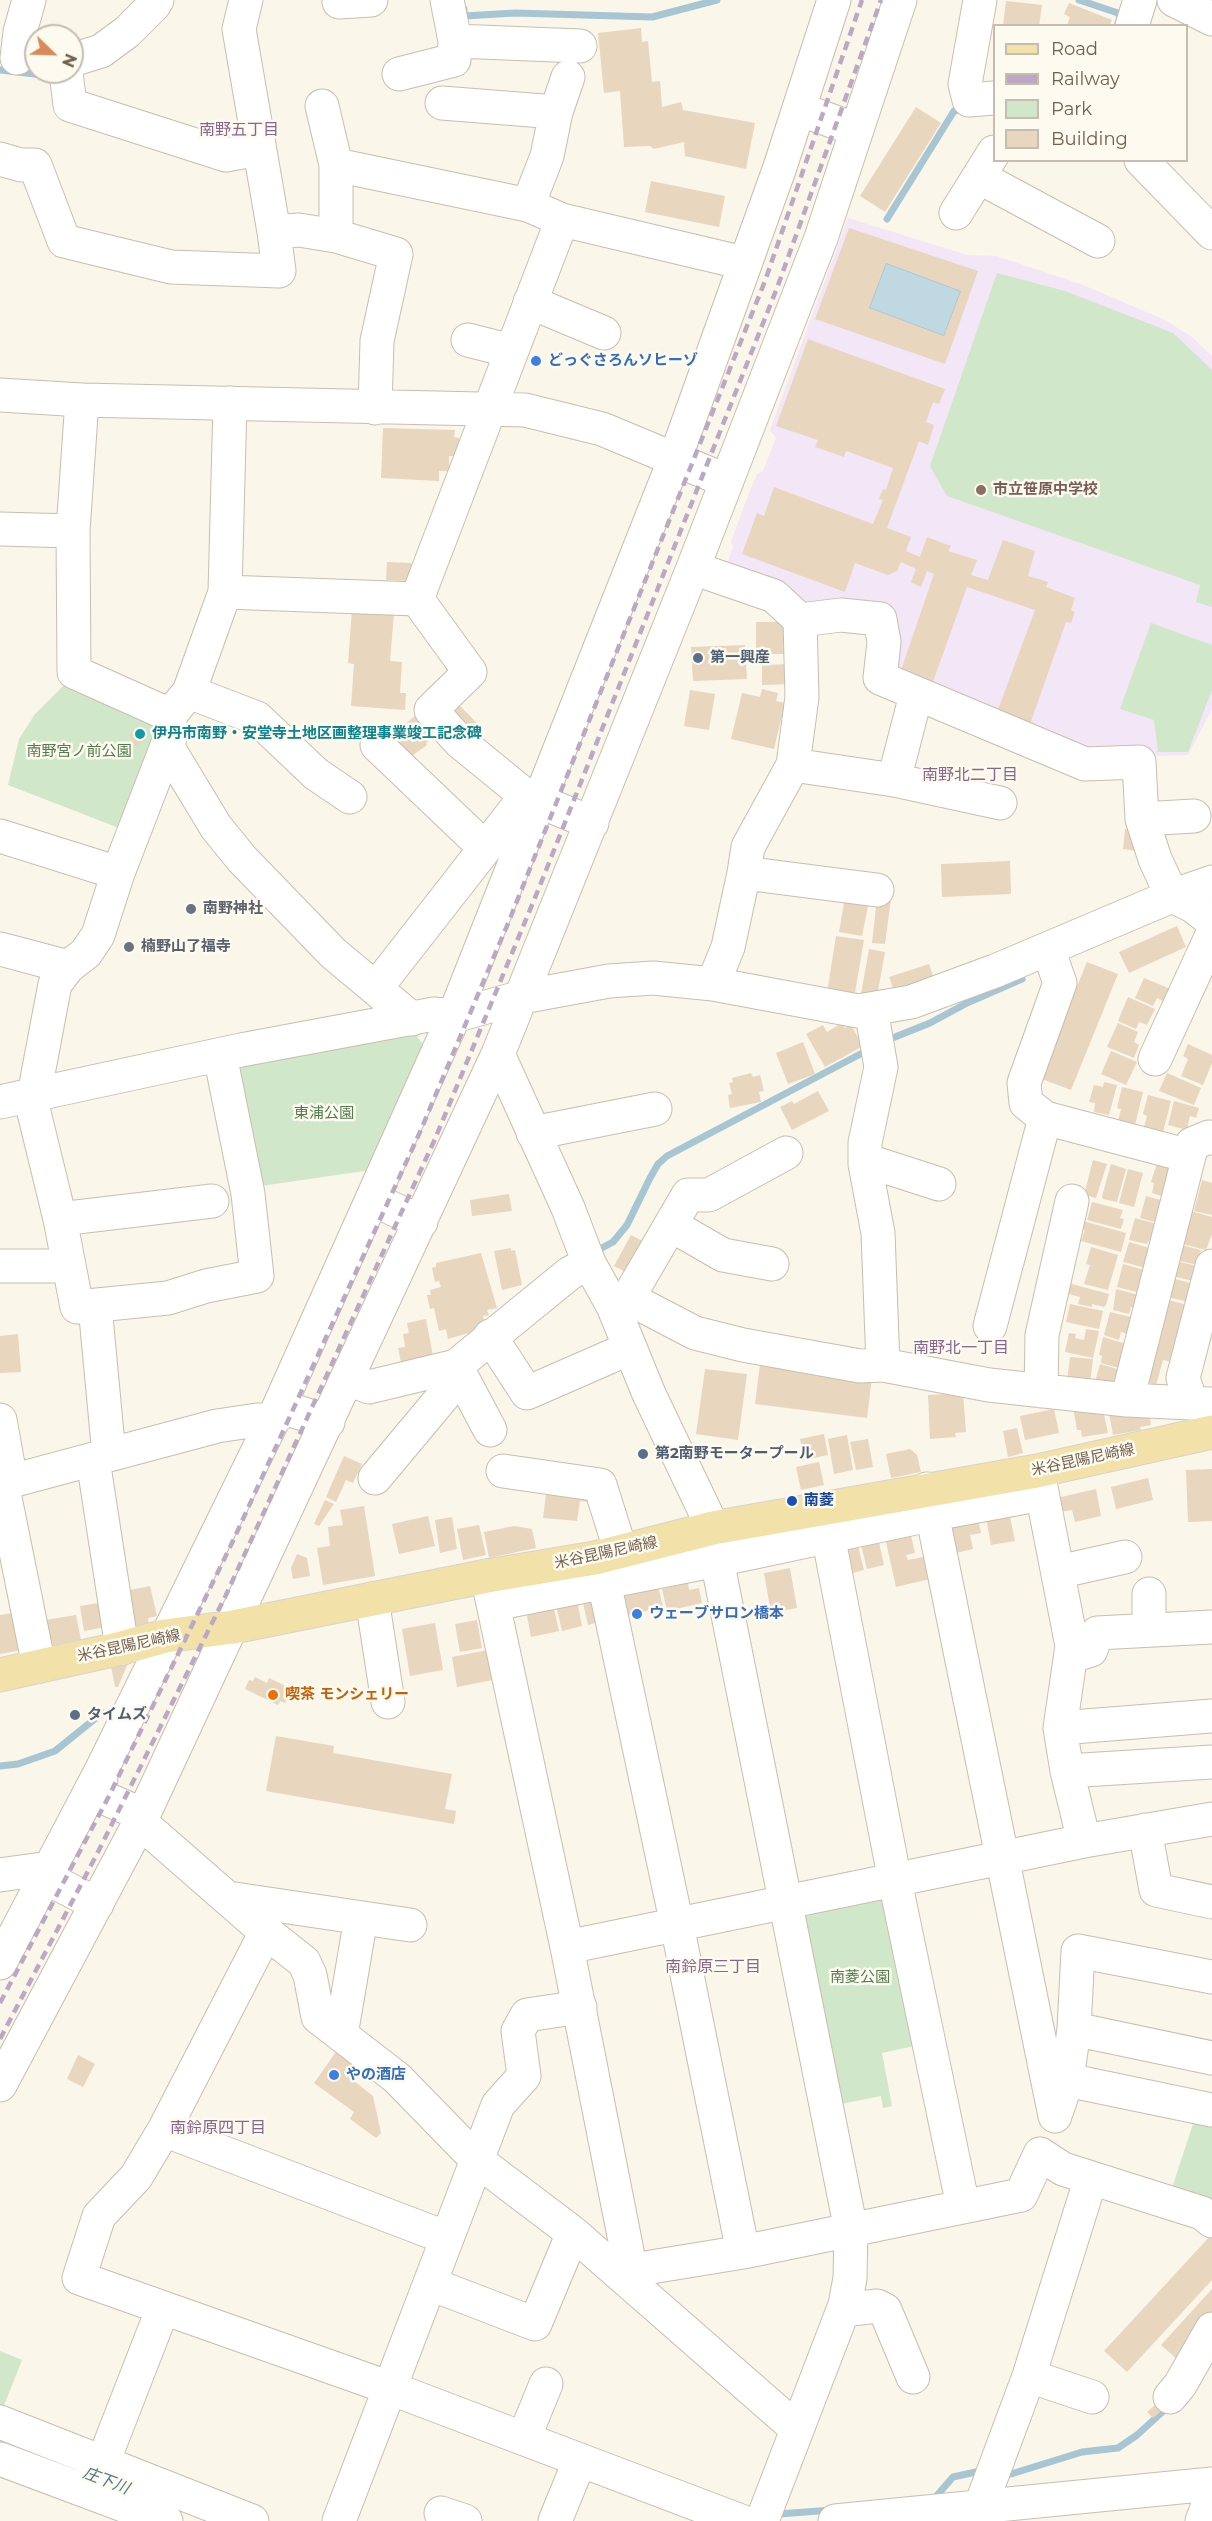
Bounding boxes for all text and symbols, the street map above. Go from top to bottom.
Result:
north arrow [24,24,84,84]
legend [993,24,1188,162]
text: Road [1051,38,1098,60]
text: N [58,51,80,70]
text: Railway [1051,68,1120,90]
text: Park [1051,98,1092,120]
district label: 南野五丁目 [199,120,279,140]
text: Building [1051,128,1128,150]
place label: どっぐさろんソヒーゾ [548,352,698,370]
marker: どっぐさろんソヒーゾ [529,354,543,368]
place label: 市立笹原中学校 [993,481,1098,499]
marker: 市立笹原中学校 [974,483,988,497]
place label: 第一興産 [710,649,770,667]
marker: 第一興産 [691,651,705,665]
place label: 伊丹市南野・安堂寺土地区画整理事業竣工記念碑 [152,725,482,743]
marker: 伊丹市南野・安堂寺土地区画整理事業竣工記念碑 [133,727,147,741]
park label: 南野宮ノ前公園 [27,743,131,761]
district label: 南野北二丁目 [922,765,1018,785]
place label: 南野神社 [203,900,263,918]
marker: 南野神社 [184,902,198,916]
place label: 楠野山了福寺 [141,938,231,956]
marker: 楠野山了福寺 [122,940,136,954]
park label: 東浦公園 [294,1105,354,1123]
district label: 南野北一丁目 [913,1338,1009,1358]
street label: 米谷昆陽尼崎線 [1030,1440,1136,1480]
place label: 第2南野モータープール [655,1445,814,1463]
marker: 第2南野モータープール [636,1447,650,1461]
place label: 南菱 [804,1492,834,1510]
marker: 南菱 [785,1494,799,1508]
street label: 米谷昆陽尼崎線 [553,1533,659,1573]
place label: ウェーブサロン橋本 [649,1605,784,1623]
marker: ウェーブサロン橋本 [630,1607,644,1621]
street label: 米谷昆陽尼崎線 [76,1626,182,1666]
place label: 喫茶 モンシェリー [285,1686,409,1704]
marker: 喫茶 モンシェリー [266,1688,280,1702]
place label: タイムズ [87,1706,147,1724]
marker: タイムズ [68,1708,82,1722]
district label: 南鈴原三丁目 [665,1957,761,1977]
park label: 南菱公園 [830,1969,890,1987]
place label: やの酒店 [346,2066,406,2084]
marker: やの酒店 [327,2068,341,2082]
district label: 南鈴原四丁目 [170,2118,266,2138]
water label: 庄下川 [80,2463,132,2499]

